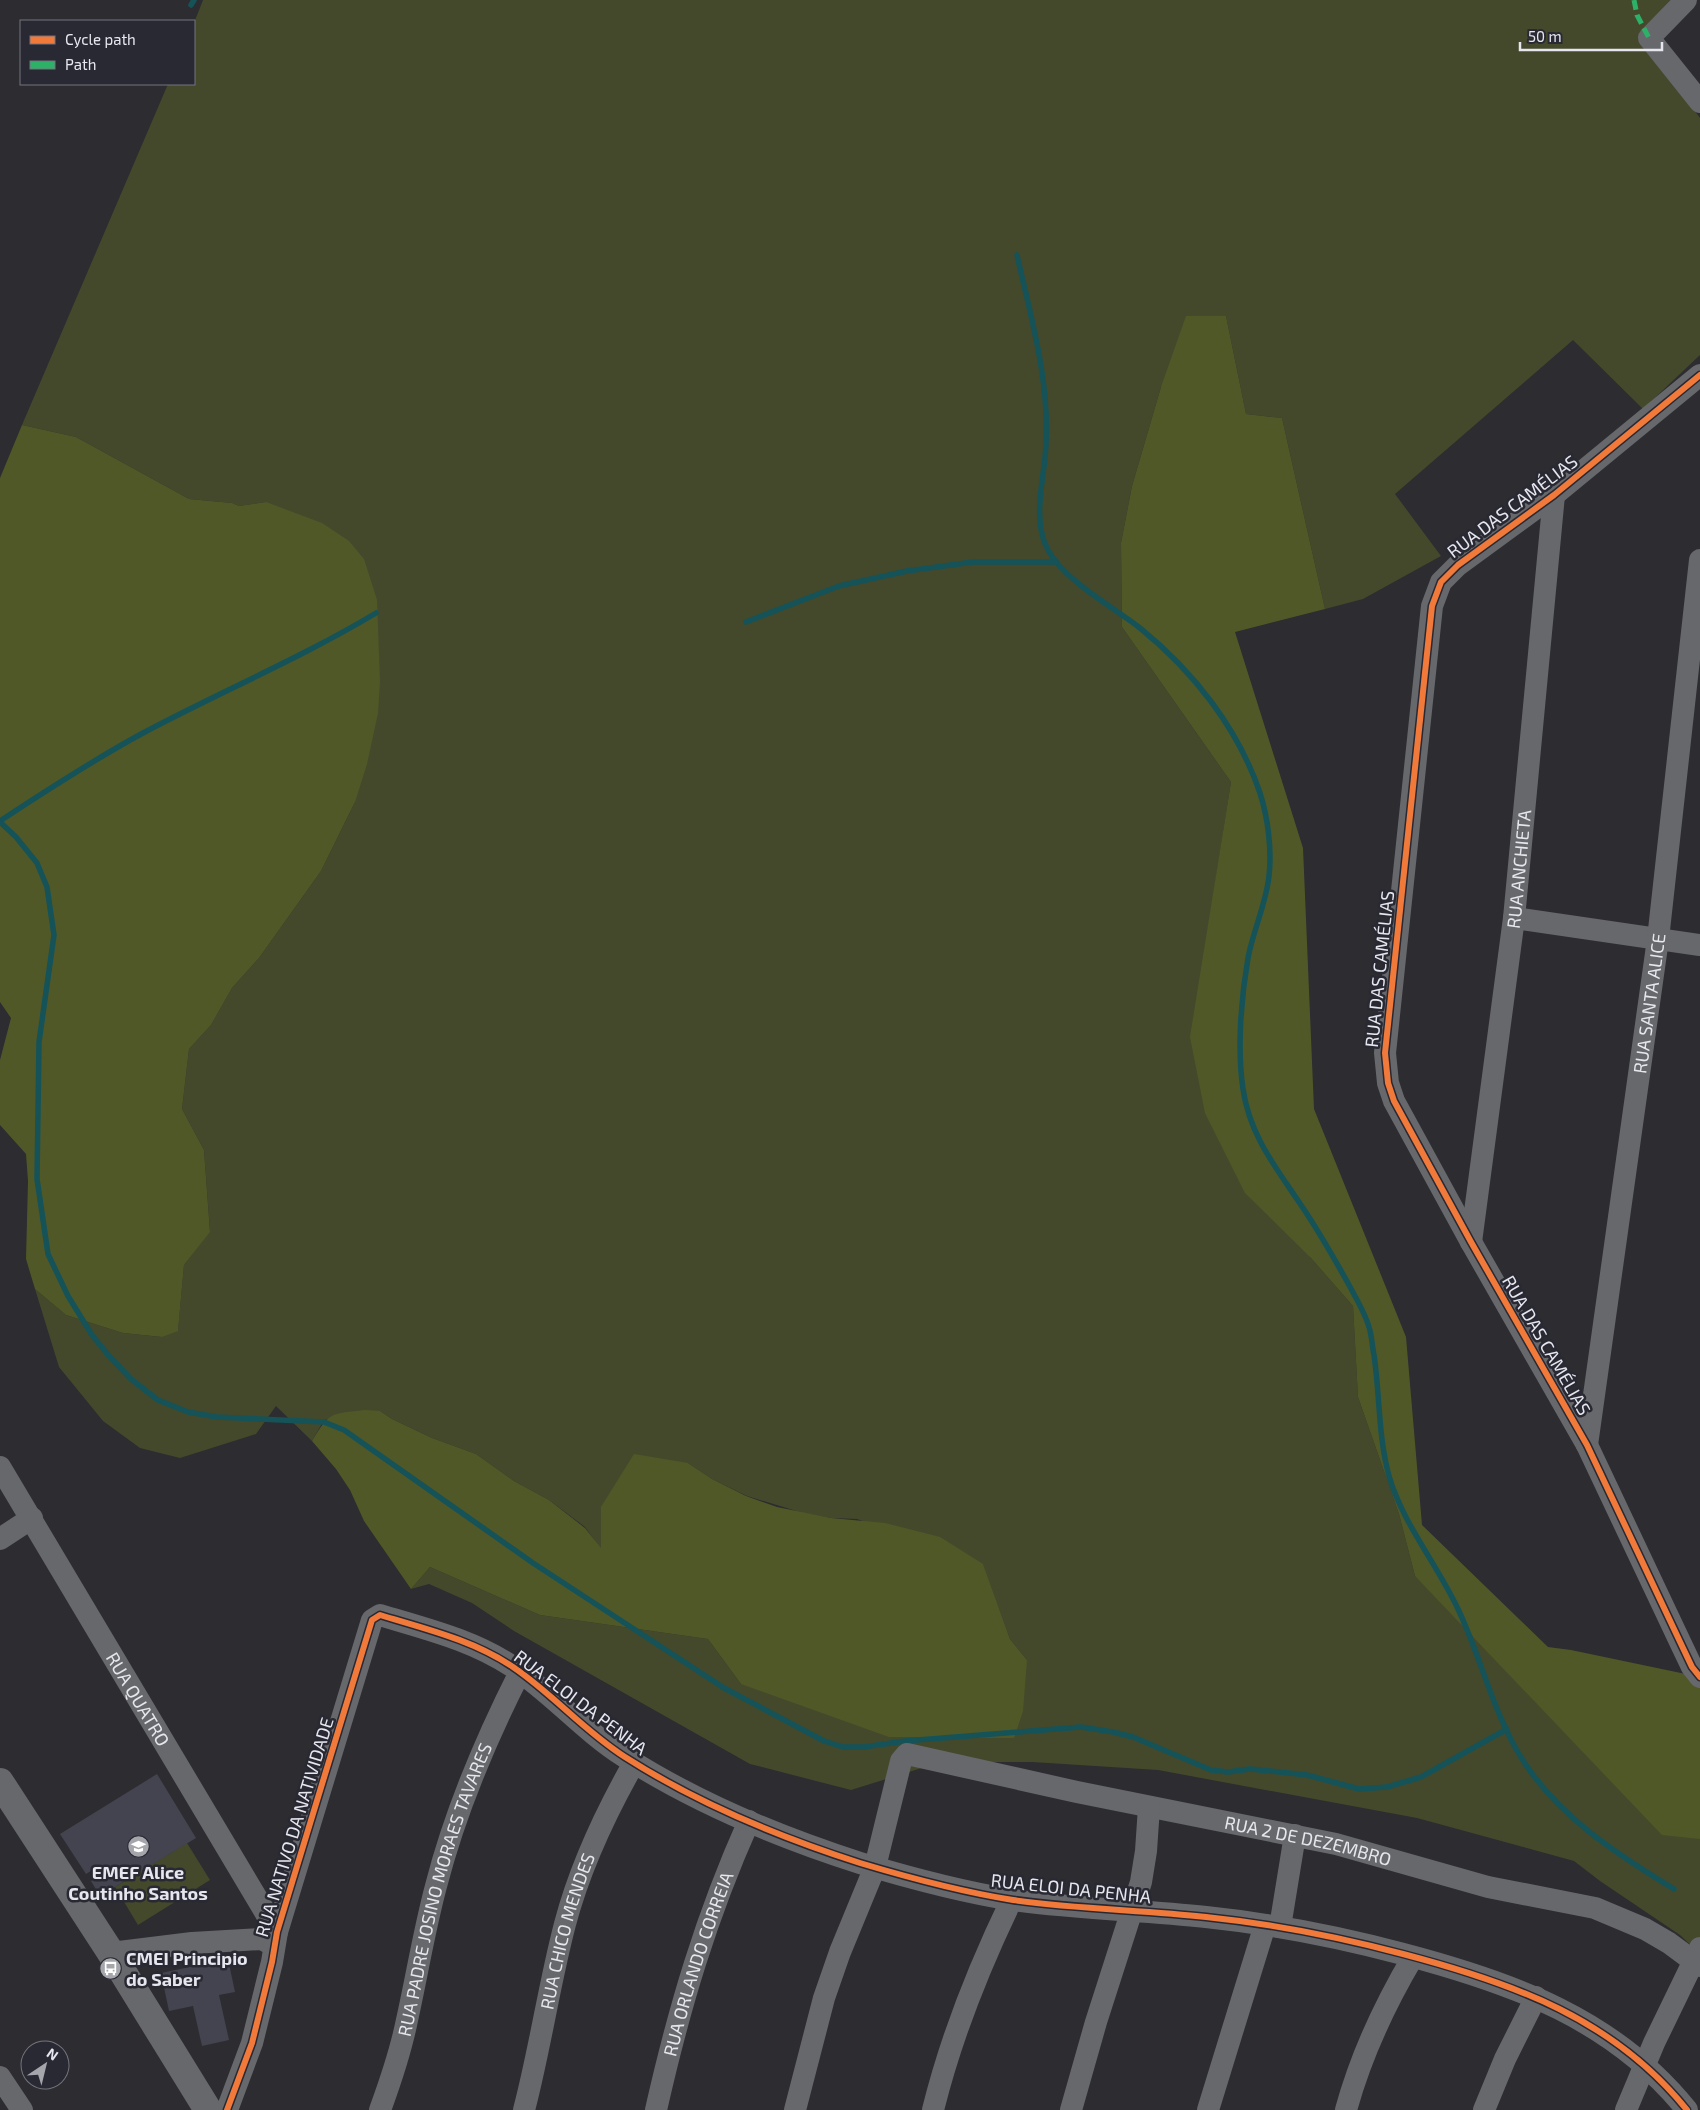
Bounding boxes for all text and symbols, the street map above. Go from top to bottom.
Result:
legend [20,20,195,85]
scale bar [1520,20,1662,52]
text: 50 m [1528,27,1562,45]
text: Cycle path [65,30,136,48]
text: Path [65,55,96,73]
street label: RUA DAS CAMÉLIAS [1442,450,1582,562]
street label: RUA ANCHIETA [1502,808,1535,930]
street label: RUA DAS CAMÉLIAS [1360,889,1398,1049]
street label: RUA SANTA ALICE [1628,932,1670,1075]
street label: RUA DAS CAMÉLIAS [1498,1271,1596,1419]
street label: RUA ELOI DA PENHA [510,1645,653,1760]
street label: RUA QUATRO [102,1648,175,1750]
street label: RUA NATIVO DA NATIVIDADE [250,1715,338,1939]
street label: RUA PADRE JOSINO MORAES TAVARES [393,1739,496,2038]
street label: RUA 2 DE DEZEMBRO [1223,1811,1394,1870]
school or university icon: EMEF Alice Coutinho Santos [126,1835,150,1859]
street label: RUA CHICO MENDES [535,1850,599,2011]
place label: EMEF Alice Coutinho Santos [68,1861,208,1904]
street label: RUA ORLANDO CORREIA [658,1868,738,2058]
street label: RUA ELOI DA PENHA [990,1869,1153,1907]
place label: CMEI Principio do Saber [126,1947,248,1990]
bus stop icon: CMEI Principio do Saber [98,1956,122,1980]
north arrow [20,2040,70,2090]
text: N [44,2044,62,2064]

